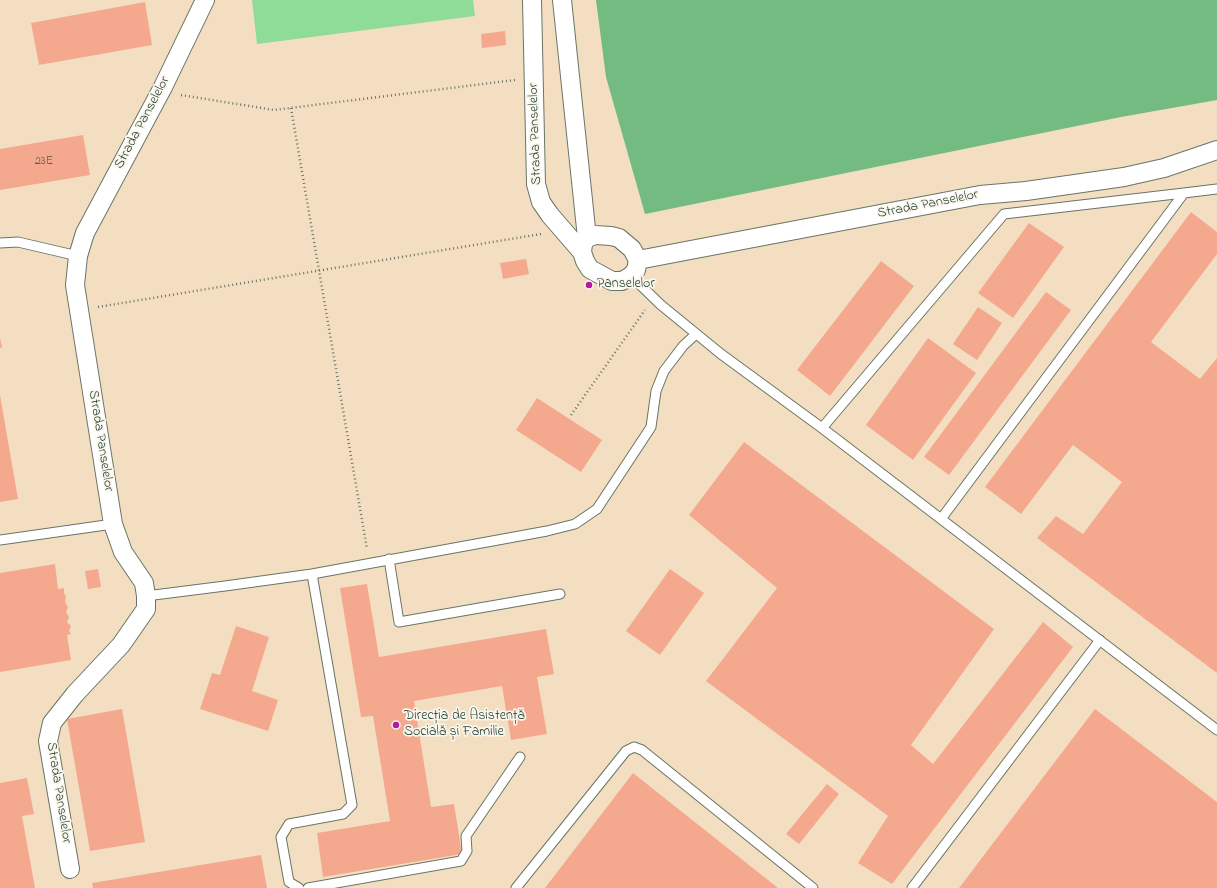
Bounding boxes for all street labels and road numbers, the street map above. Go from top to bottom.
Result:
street label: Strada Panselelor [112,74,174,172]
street label: Strada Panselelor [526,83,546,185]
street label: Strada Panselelor [876,187,980,223]
street label: Strada Panselelor [84,389,116,493]
street label: Strada Panselelor [42,741,74,845]

